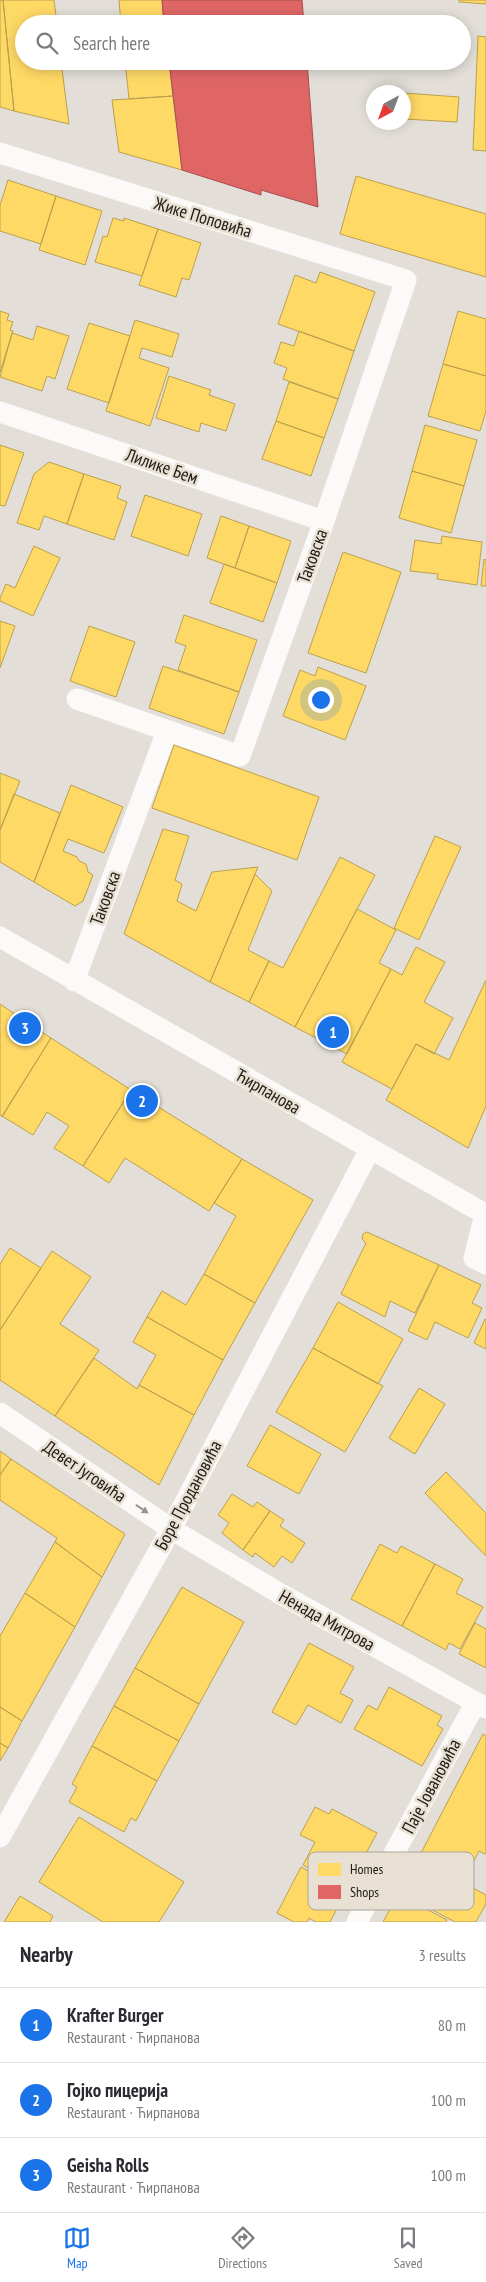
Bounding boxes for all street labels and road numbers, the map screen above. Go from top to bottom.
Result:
street label: Жике Поповића [150,191,255,243]
street label: Лилике Бем [122,443,201,489]
street label: Таковска [292,526,332,586]
street label: Таковска [85,868,125,928]
street label: Ћирпанова [231,1063,305,1119]
street label: Девет Југовића [39,1435,131,1507]
street label: Боре Продановића [149,1436,227,1554]
street label: Ненада Митрова [275,1584,379,1656]
street label: Паје Јовановића [396,1735,466,1837]

